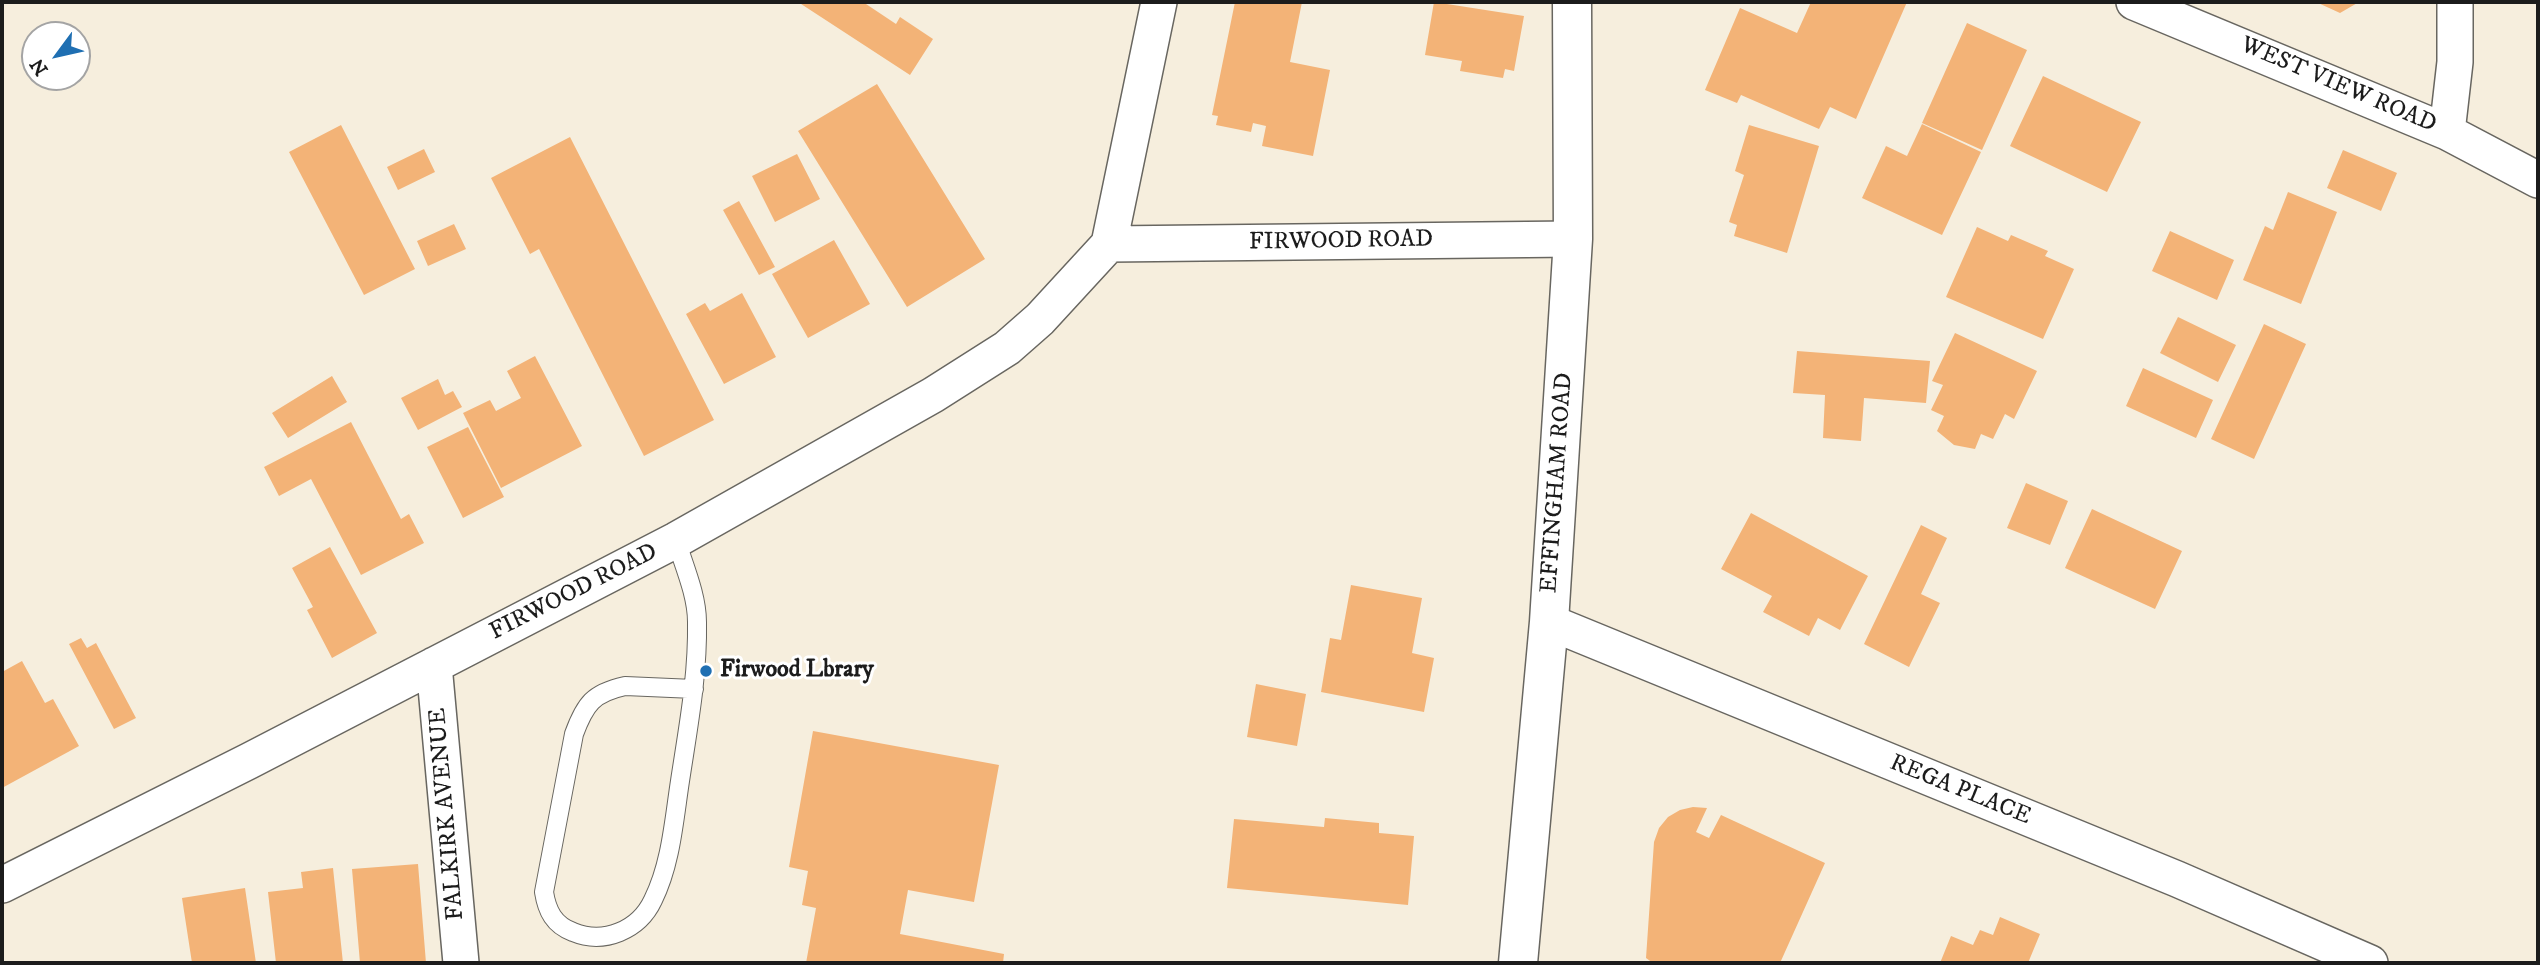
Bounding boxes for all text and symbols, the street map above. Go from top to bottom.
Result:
north arrow [21,21,91,91]
street label: WEST VIEW ROAD [2236,32,2440,140]
text: N [26,54,54,79]
street label: FIRWOOD ROAD [1249,226,1433,258]
street label: EFFINGHAM ROAD [1536,372,1580,594]
street label: FIRWOOD ROAD [485,538,663,648]
place label: Firwood Lbrary [720,657,874,685]
marker: Firwood Lbrary [698,663,714,679]
street label: FALKIRK AVENUE [424,706,472,922]
street label: REGA PLACE [1885,750,2035,832]

